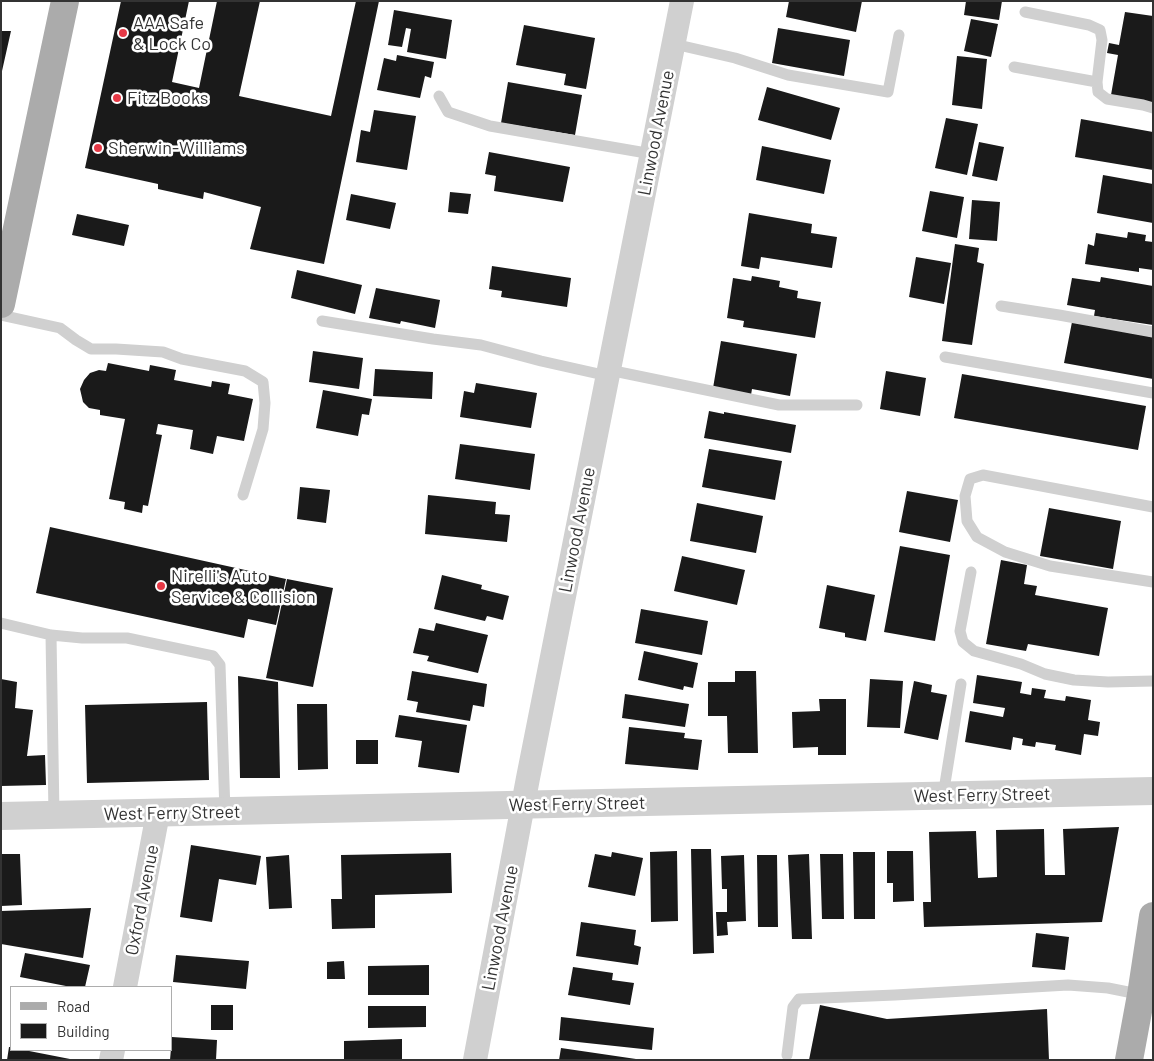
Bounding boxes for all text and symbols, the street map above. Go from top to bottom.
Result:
place label: AAA Safe & Lock Co [133,12,211,54]
marker: AAA Safe & Lock Co [117,27,129,39]
street label: Linwood Avenue [633,68,679,198]
place label: Fitz Books [127,87,208,109]
marker: Fitz Books [111,92,123,104]
place label: Sherwin-Williams [108,137,245,159]
marker: Sherwin-Williams [92,142,104,154]
street label: Linwood Avenue [554,465,600,595]
place label: Nirelli's Auto Service & Collision [171,565,316,608]
marker: Nirelli's Auto Service & Collision [155,580,167,592]
street label: West Ferry Street [913,783,1051,807]
street label: West Ferry Street [508,792,646,816]
street label: West Ferry Street [103,801,241,825]
street label: Oxford Avenue [121,843,163,957]
street label: Linwood Avenue [477,863,523,993]
legend [10,986,172,1051]
text: Road [57,997,90,1015]
text: Building [57,1022,110,1040]

